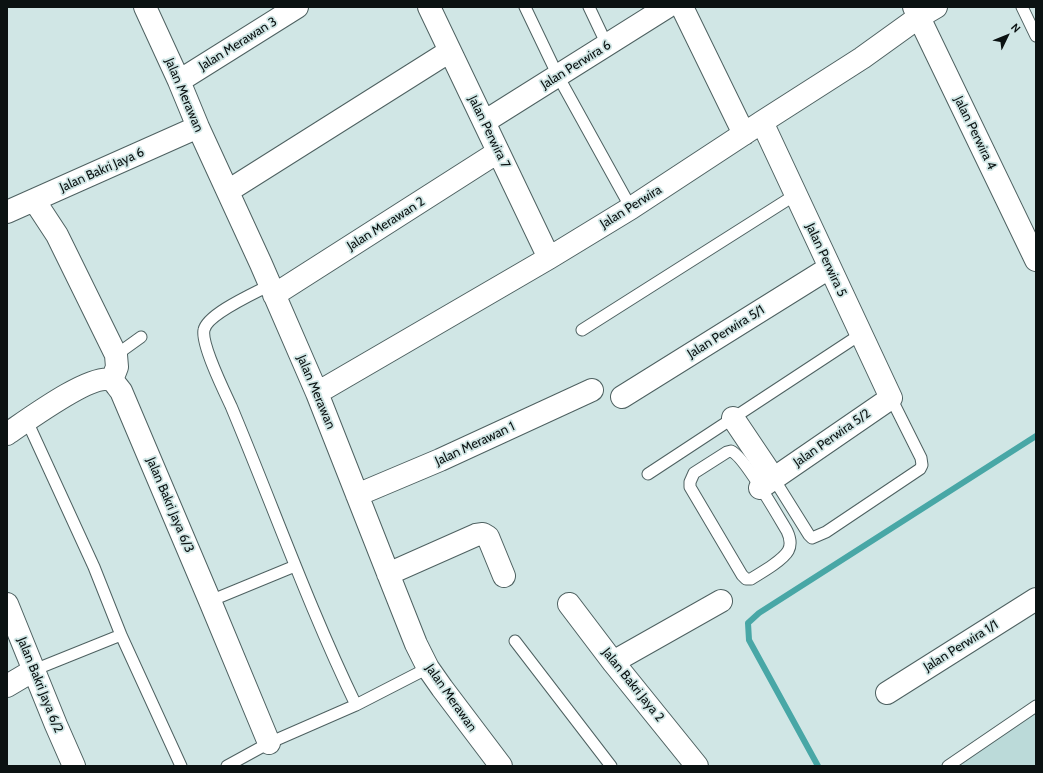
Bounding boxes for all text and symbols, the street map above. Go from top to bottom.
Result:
street label: Jalan Merawan 3 [196,14,280,74]
north arrow [987,16,1027,56]
text: N [1008,20,1024,35]
street label: Jalan Perwira 6 [538,37,614,93]
street label: Jalan Merawan [161,56,207,134]
street label: Jalan Perwira 7 [465,93,513,171]
street label: Jalan Perwira 4 [950,94,1000,172]
street label: Jalan Bakri Jaya 6 [57,144,147,196]
street label: Jalan Perwira [597,182,665,232]
street label: Jalan Merawan 2 [344,194,428,254]
street label: Jalan Perwira 5 [802,221,850,299]
street label: Jalan Perwira 5/1 [685,302,767,362]
street label: Jalan Merawan [293,353,339,431]
street label: Jalan Perwira 5/2 [791,406,873,470]
street label: Jalan Merawan 1 [433,419,517,469]
street label: Jalan Bakri Jaya 6/3 [143,455,197,555]
street label: Jalan Perwira 1/1 [921,617,1001,675]
street label: Jalan Bakri Jaya 6/2 [14,635,66,735]
street label: Jalan Bakri Jaya 2 [599,645,667,725]
street label: Jalan Merawan [422,661,480,735]

